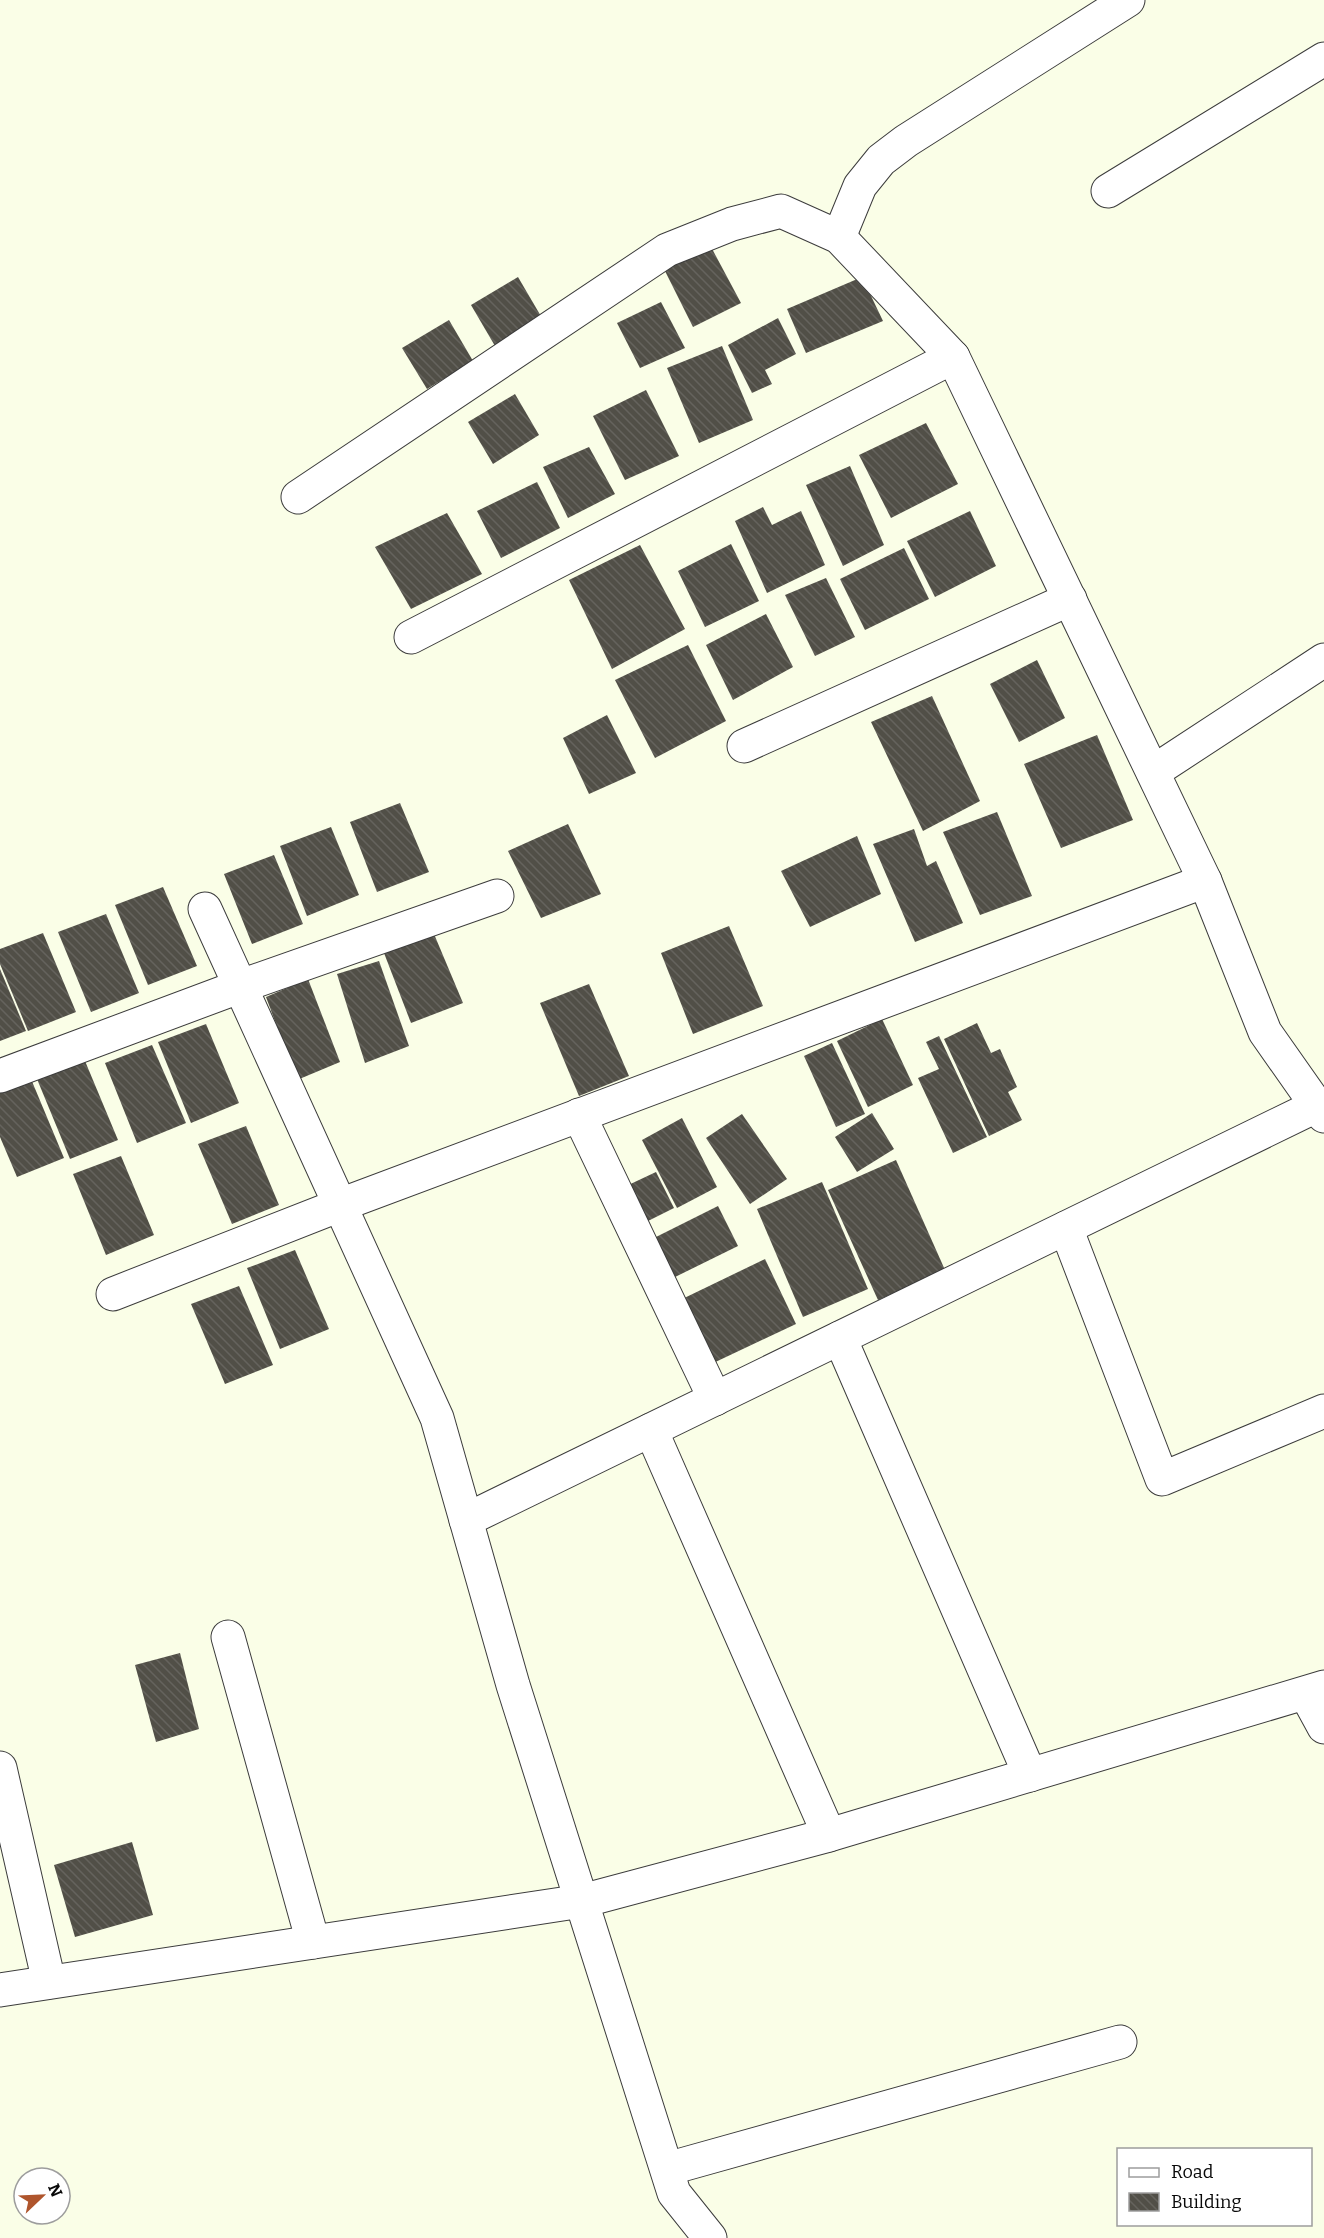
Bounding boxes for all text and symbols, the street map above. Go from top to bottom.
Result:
legend [1117,2148,1312,2226]
text: Road [1171,2161,1214,2183]
north arrow [12,2166,72,2226]
text: N [44,2181,67,2200]
text: Building [1171,2191,1242,2213]

